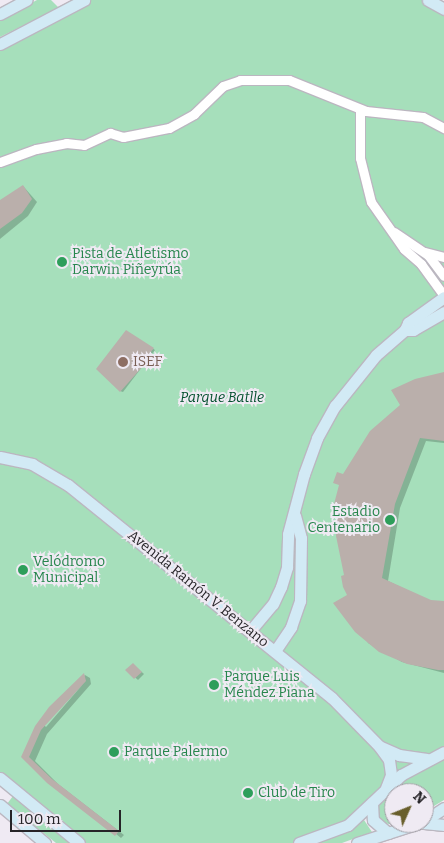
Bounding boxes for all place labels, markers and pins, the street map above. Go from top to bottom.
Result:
place label: Pista de Atletismo Darwin Piñeyrúa [72,246,189,278]
marker: Pista de Atletismo Darwin Piñeyrúa [56,256,68,268]
place label: ISEF [133,354,162,370]
marker: ISEF [117,356,129,368]
place label: Estadio Centenario [308,504,380,536]
marker: Estadio Centenario [384,514,396,526]
place label: Velódromo Municipal [33,554,105,586]
marker: Velódromo Municipal [17,564,29,576]
place label: Parque Luis Méndez Piana [224,669,315,702]
marker: Parque Luis Méndez Piana [208,679,220,691]
place label: Parque Palermo [124,744,227,760]
marker: Parque Palermo [108,746,120,758]
place label: Club de Tiro [258,785,335,801]
marker: Club de Tiro [242,787,254,799]

